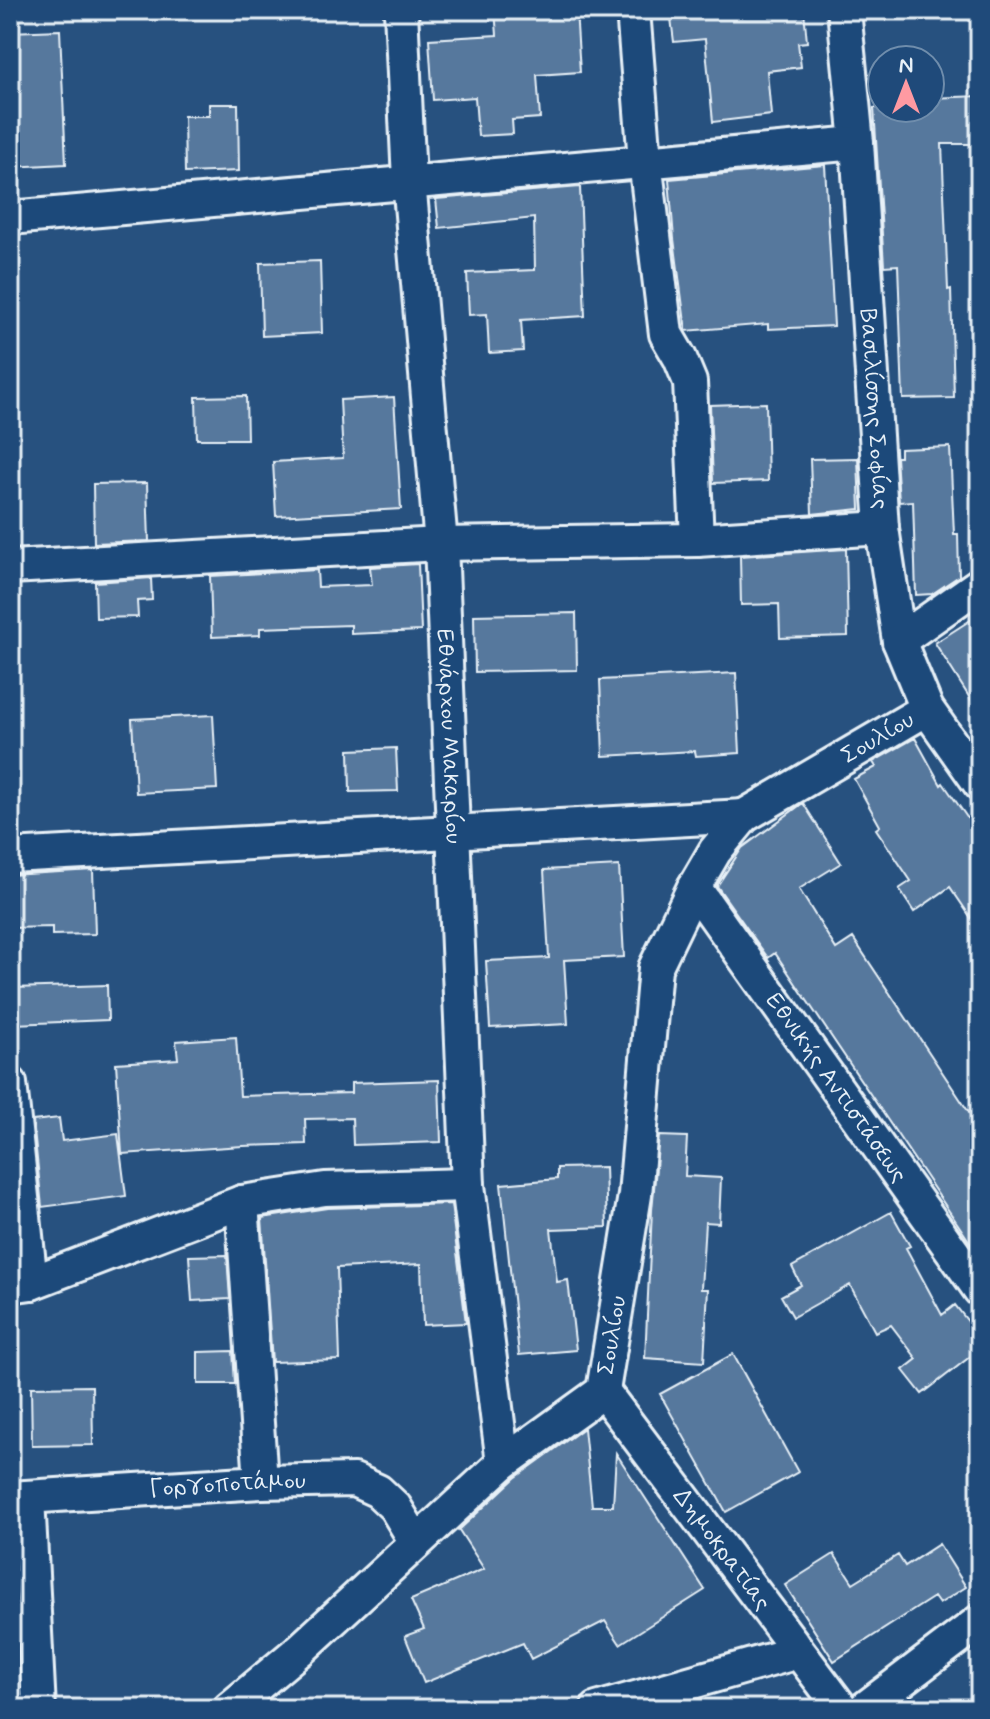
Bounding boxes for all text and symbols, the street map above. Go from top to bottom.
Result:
north arrow [866,44,946,124]
text: N [899,52,913,80]
street label: Βασιλίσσης Σοφίας [852,307,896,510]
street label: Εθνάρχου Μακαρίου [429,628,469,845]
street label: Σουλίου [836,704,920,771]
street label: Εθνικής Αντιστάσεως [758,986,914,1189]
street label: Σουλίου [590,1293,634,1377]
street label: Γοργοποτάμου [148,1466,306,1505]
street label: Δημοκρατίας [666,1482,778,1617]

